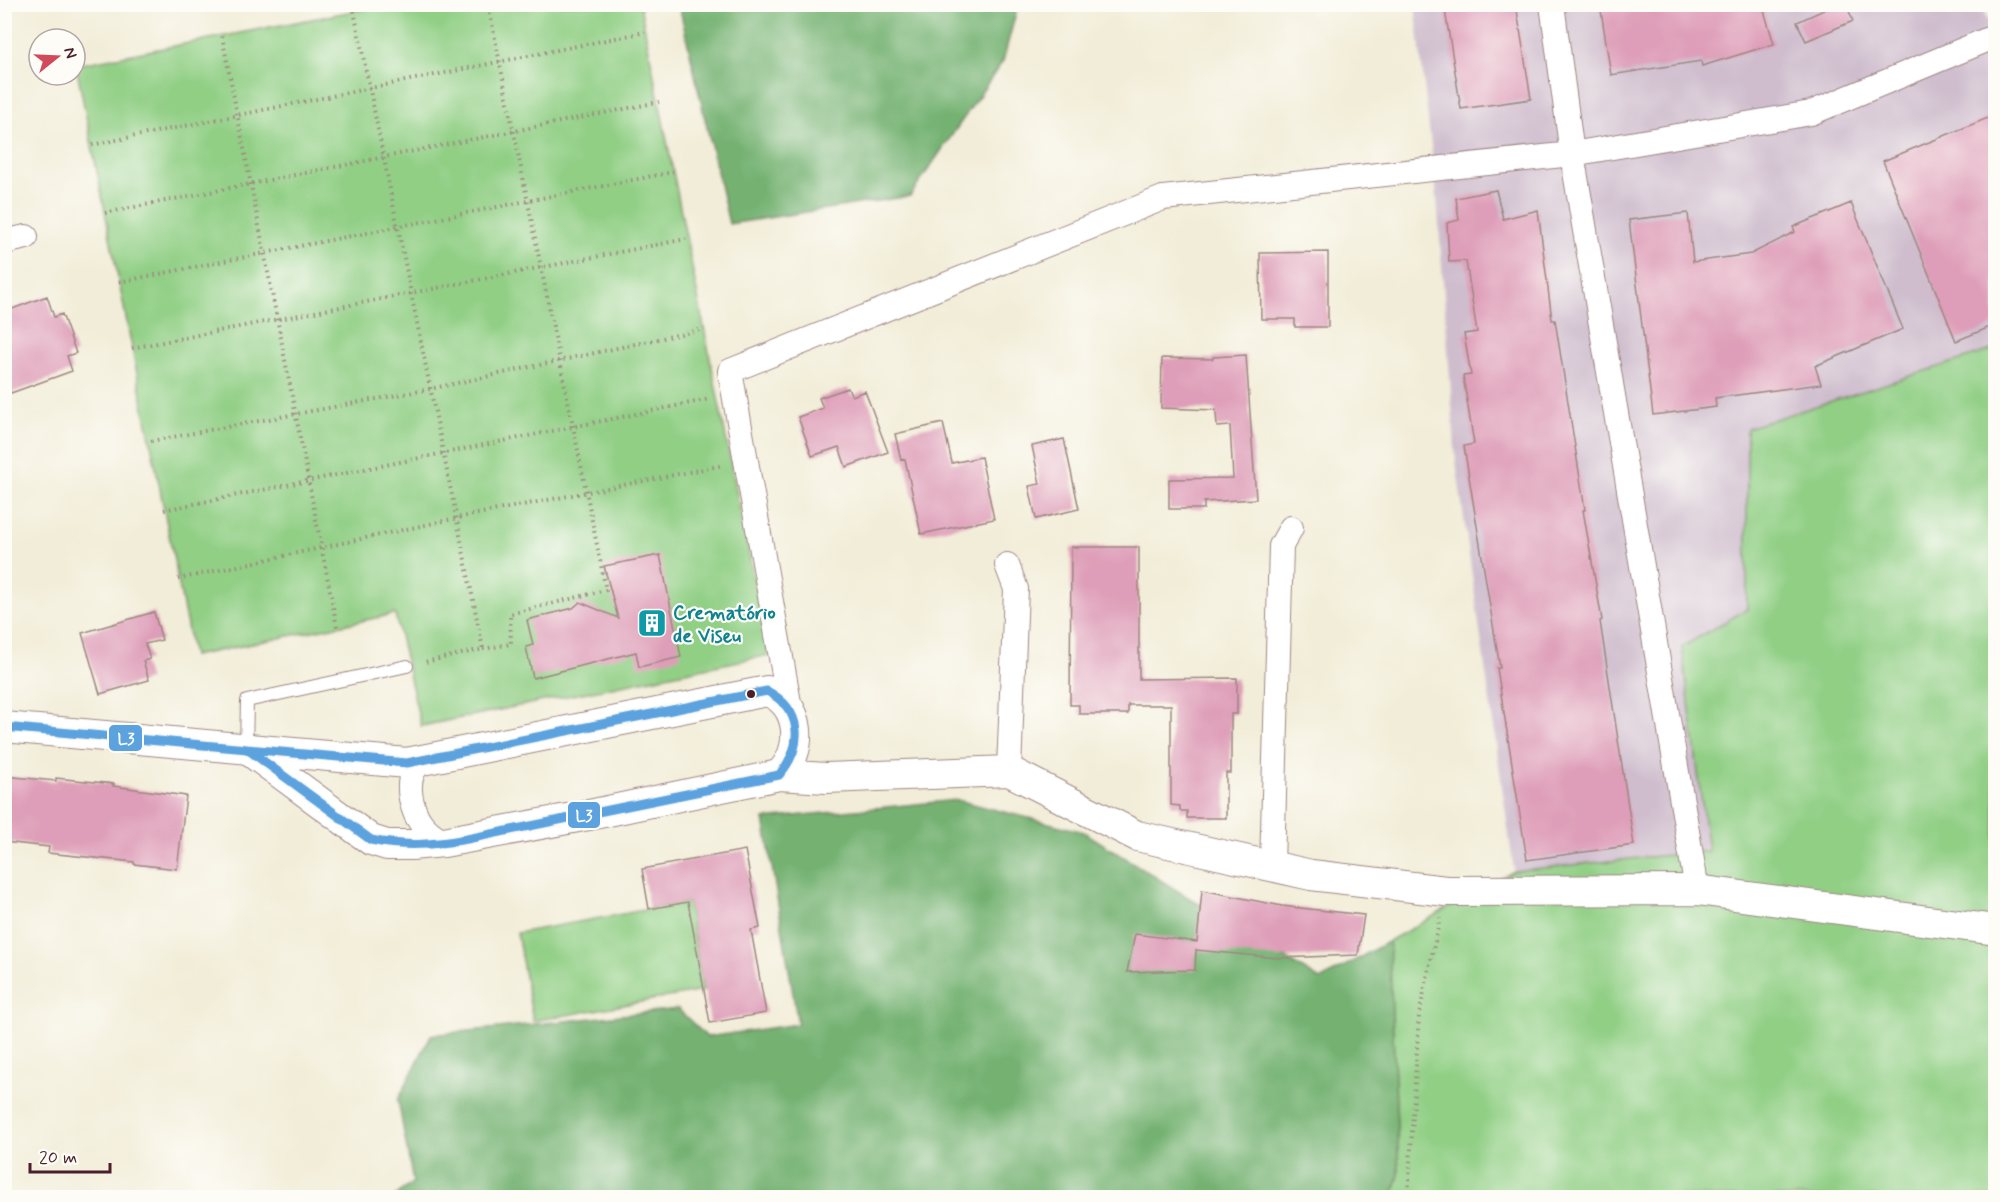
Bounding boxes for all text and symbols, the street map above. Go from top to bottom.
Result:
north arrow [27,27,87,87]
text: N [58,45,81,61]
place label: Crematório de Viseu [673,600,776,650]
building icon: Crematório de Viseu [636,607,668,639]
unlabelled marker [745,688,757,700]
line badge: L3 [108,724,143,752]
text: L3 [117,729,135,750]
line badge: L3 [567,801,601,829]
text: L3 [575,806,593,827]
scale bar [30,1136,110,1174]
text: 20 m [39,1146,77,1170]

